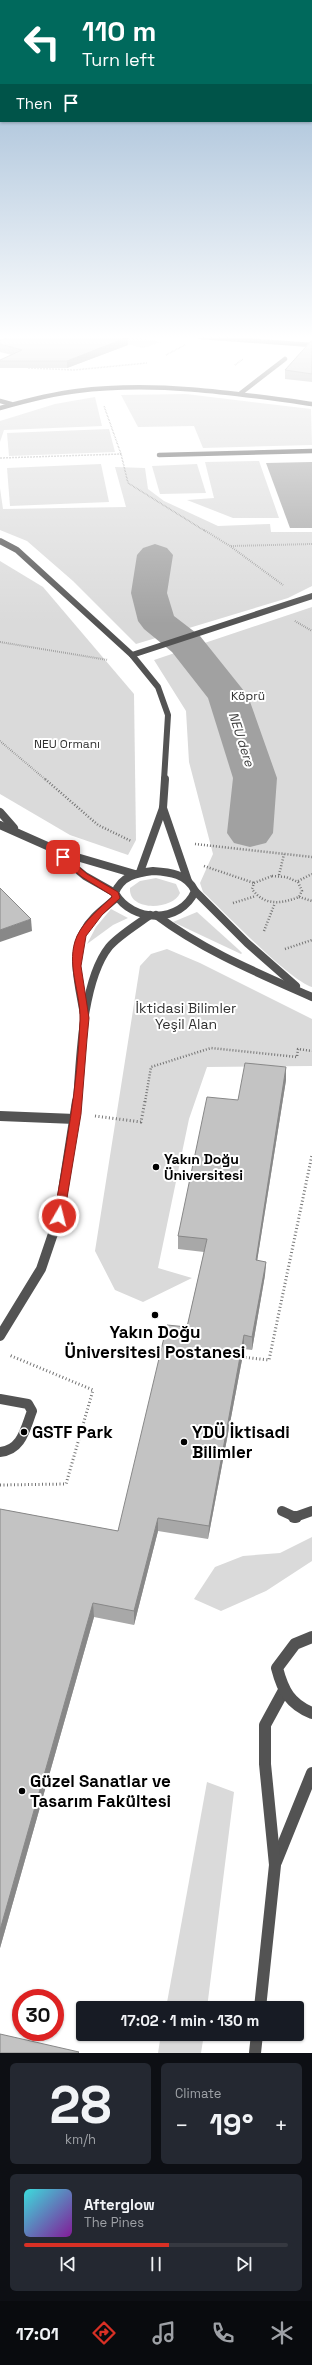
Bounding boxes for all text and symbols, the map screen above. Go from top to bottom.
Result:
text: 110 m [82,13,156,49]
icon: left [16,16,68,68]
text: Turn left [82,48,155,71]
icon: arrive [60,92,82,114]
text: Then [16,94,52,113]
park label: Köprü [231,688,265,704]
water label: NEU dere [225,710,259,770]
park label: NEU Ormanı [34,736,100,752]
pin [46,840,80,874]
icon: arrive [52,846,74,868]
park label: İktidasi Bilimler Yeşil Alan [136,999,236,1033]
place label: Yakın Doğu Üniversitesi [164,1150,243,1184]
marker: Yakın Doğu Üniversitesi [151,1162,161,1172]
position arrow [38,1195,80,1237]
marker: Yakın Doğu Üniversitesi Postanesi [150,1310,160,1320]
place label: Yakın Doğu Üniversitesi Postanesi [65,1321,245,1363]
place label: GSTF Park [32,1421,113,1443]
place label: YDÜ İktisadi Bilimler [192,1421,290,1463]
marker: GSTF Park [19,1427,29,1437]
marker: YDÜ İktisadi Bilimler [179,1437,189,1447]
place label: Güzel Sanatlar ve Tasarım Fakültesi [30,1770,171,1812]
marker: Güzel Sanatlar ve Tasarım Fakültesi [17,1786,27,1796]
speed limit sign: 30 [12,1989,64,2041]
text: 17:02 · 1 min · 130 m [121,2011,259,2030]
text: 28 [49,2072,112,2138]
text: Climate [175,2085,221,2102]
text: 19° [210,2105,253,2144]
text: − [175,2111,189,2139]
text: + [274,2111,288,2139]
text: km/h [65,2131,96,2148]
text: Afterglow [84,2195,155,2214]
text: The Pines [84,2214,144,2231]
icon: previous [57,2253,79,2275]
icon: pause [145,2253,167,2275]
icon: next [233,2253,255,2275]
icon: directions [90,2319,118,2347]
icon: music [150,2319,178,2347]
icon: phone [209,2319,237,2347]
icon: climate [268,2319,296,2347]
text: 17:01 [16,2322,59,2345]

